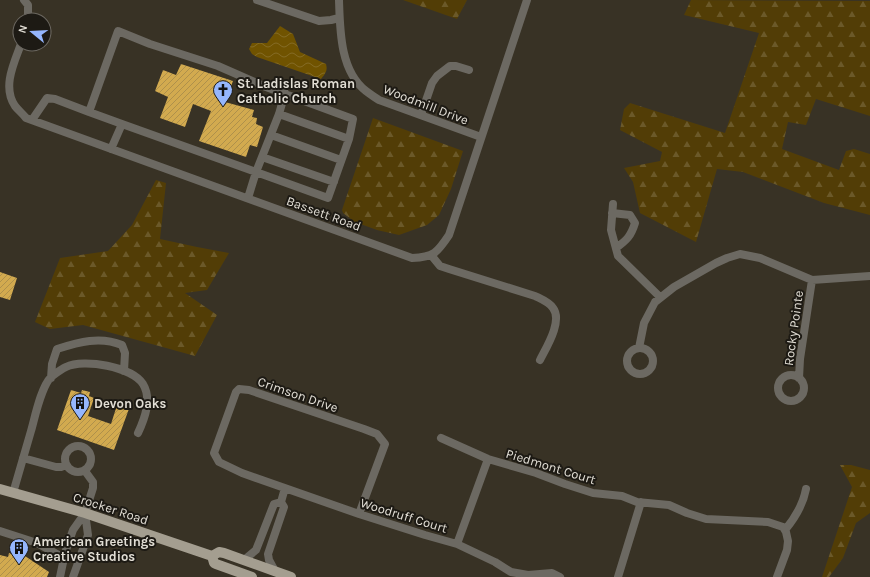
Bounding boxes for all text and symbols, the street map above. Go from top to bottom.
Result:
north arrow [12,12,52,52]
text: N [16,23,30,35]
place label: St. Ladislas Roman Catholic Church [237,76,355,106]
church icon: St. Ladislas Roman Catholic Church [212,79,234,107]
street label: Woodmill Drive [381,81,471,128]
street label: Bassett Road [284,193,363,234]
street label: Rocky Pointe [781,289,806,367]
street label: Crimson Drive [256,374,340,415]
building icon: Devon Oaks [69,392,91,420]
place label: Devon Oaks [94,396,166,411]
street label: Piedmont Court [504,446,598,487]
street label: Crocker Road [71,489,150,528]
street label: Woodruff Court [359,495,449,536]
place label: American Greetings Creative Studios [33,534,155,564]
building icon: American Greetings Creative Studios [8,537,30,565]

